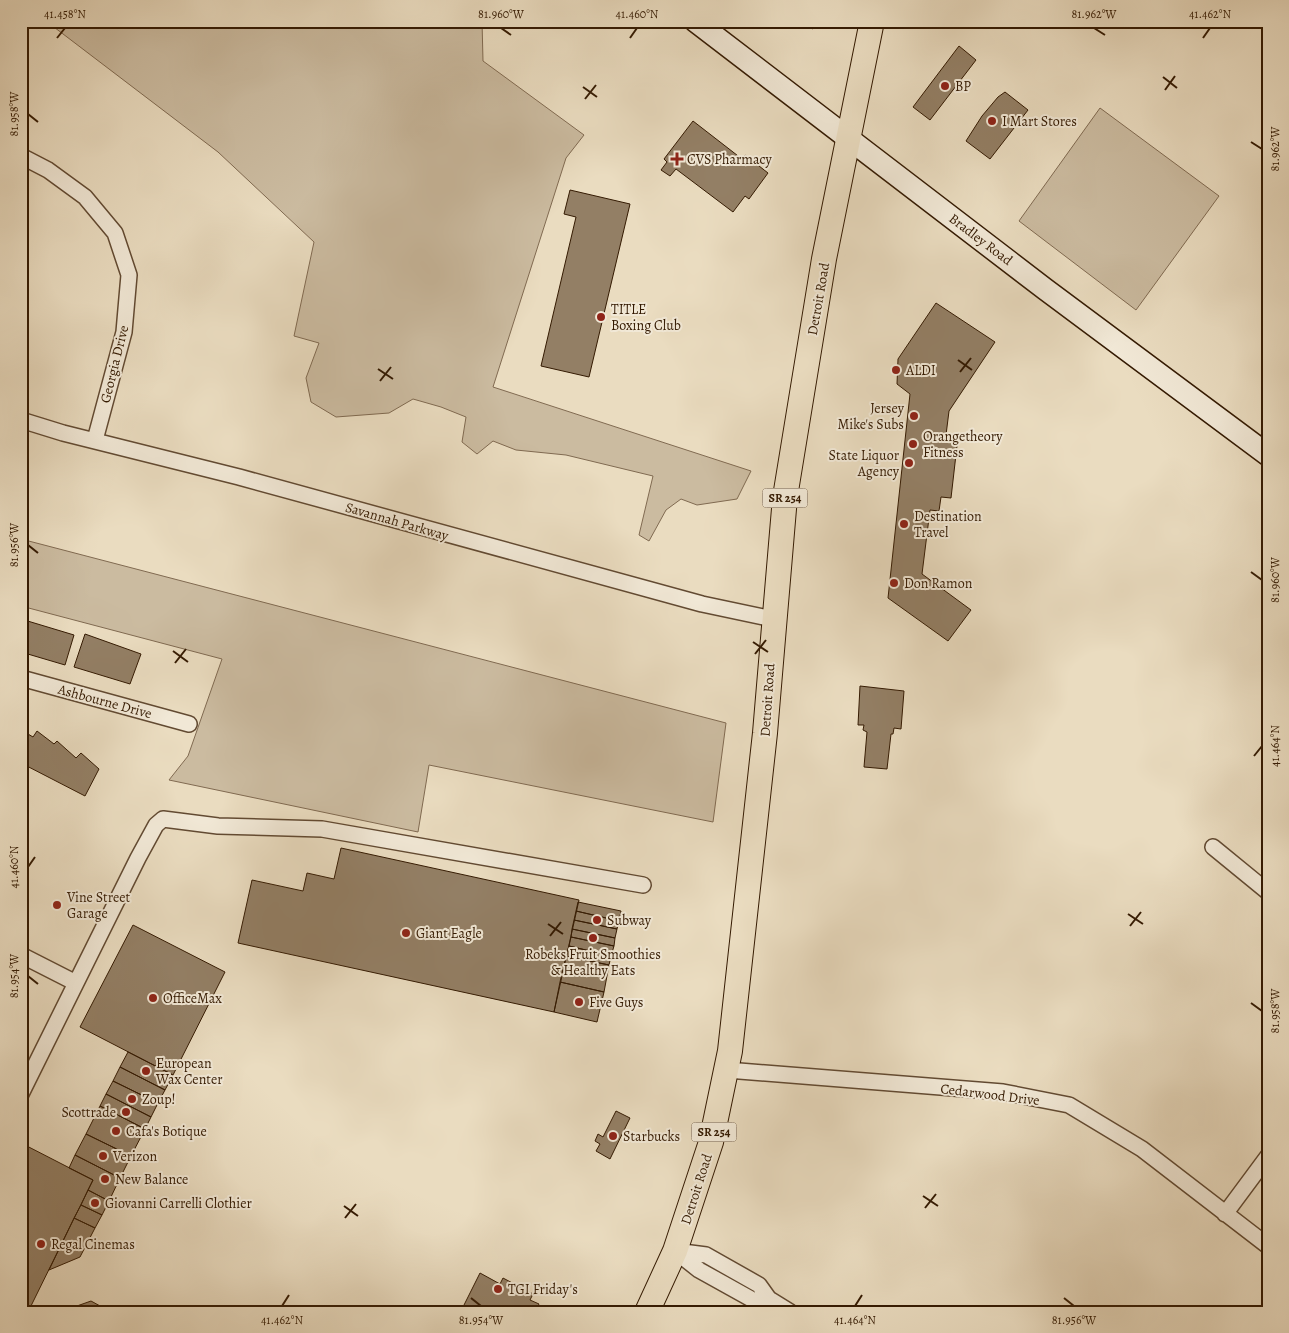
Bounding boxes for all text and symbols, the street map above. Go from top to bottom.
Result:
text: 41.458°N [44,6,86,22]
text: 81.960°W [478,6,525,22]
text: 41.460°N [616,6,659,22]
text: 81.962°W [1071,6,1117,22]
text: 41.462°N [1189,6,1231,22]
place label: BP [955,77,971,96]
marker: BP [939,80,951,92]
text: 81.958°W [6,91,22,136]
place label: I Mart Stores [1002,112,1077,131]
marker: I Mart Stores [986,115,998,127]
text: 81.962°W [1267,126,1283,172]
place label: CVS Pharmacy [687,150,772,169]
marker: CVS Pharmacy [671,153,683,165]
street label: Bradley Road [945,209,1017,270]
street label: Detroit Road [803,261,834,337]
place label: TITLE Boxing Club [611,300,681,335]
marker: TITLE Boxing Club [595,311,607,323]
street label: Georgia Drive [96,323,133,405]
place label: ALDI [905,361,936,380]
marker: ALDI [890,364,902,376]
place label: Jersey Mike's Subs [837,399,905,434]
marker: Jersey Mike's Subs [908,410,920,422]
place label: Orangetheory Fitness [923,427,1003,462]
marker: Orangetheory Fitness [907,438,919,450]
place label: State Liquor Agency [829,446,900,481]
marker: State Liquor Agency [903,457,915,469]
road number: SR 254 [762,488,808,508]
street label: Savannah Parkway [343,498,451,545]
place label: Destination Travel [914,507,982,542]
marker: Destination Travel [898,518,910,530]
text: 81.956°W [6,522,22,567]
text: 81.960°W [1267,556,1283,603]
place label: Don Ramon [904,574,973,593]
marker: Don Ramon [888,577,900,589]
street label: Detroit Road [755,662,780,737]
street label: Ashbourne Drive [55,680,154,723]
text: 41.464°N [1267,725,1283,767]
text: 41.460°N [6,845,22,888]
place label: Vine Street Garage [66,888,130,923]
marker: Vine Street Garage [51,899,63,911]
place label: Subway [607,911,652,930]
marker: Subway [591,914,603,926]
place label: Giant Eagle [416,924,482,943]
marker: Giant Eagle [400,927,412,939]
marker: Robeks Fruit Smoothies & Healthy Eats [587,932,599,944]
place label: Robeks Fruit Smoothies & Healthy Eats [525,945,661,980]
text: 81.954°W [6,953,22,998]
text: 81.958°W [1267,988,1283,1033]
place label: OfficeMax [163,989,222,1008]
marker: OfficeMax [147,992,159,1004]
place label: Five Guys [589,993,643,1012]
marker: Five Guys [573,996,585,1008]
place label: European Wax Center [155,1054,223,1089]
marker: European Wax Center [140,1065,152,1077]
street label: Cedarwood Drive [939,1079,1041,1110]
place label: Zoup! [142,1090,176,1109]
marker: Zoup! [126,1093,138,1105]
place label: Scottrade [61,1103,116,1122]
marker: Scottrade [120,1106,132,1118]
place label: Cafa's Botique [126,1122,207,1141]
road number: SR 254 [692,1122,736,1142]
marker: Cafa's Botique [110,1125,122,1137]
place label: Starbucks [623,1127,680,1146]
marker: Starbucks [607,1130,619,1142]
place label: Verizon [112,1147,157,1166]
marker: Verizon [97,1150,109,1162]
street label: Detroit Road [676,1151,717,1227]
place label: New Balance [115,1170,188,1189]
marker: New Balance [99,1173,111,1185]
place label: Giovanni Carrelli Clothier [105,1194,253,1213]
marker: Giovanni Carrelli Clothier [89,1197,101,1209]
place label: Regal Cinemas [51,1235,135,1254]
marker: Regal Cinemas [35,1238,47,1250]
place label: TGI Friday's [508,1280,578,1299]
marker: TGI Friday's [492,1283,504,1295]
text: 41.462°N [261,1312,303,1328]
text: 81.954°W [459,1312,504,1328]
text: 41.464°N [834,1312,876,1328]
text: 81.956°W [1052,1312,1097,1328]

